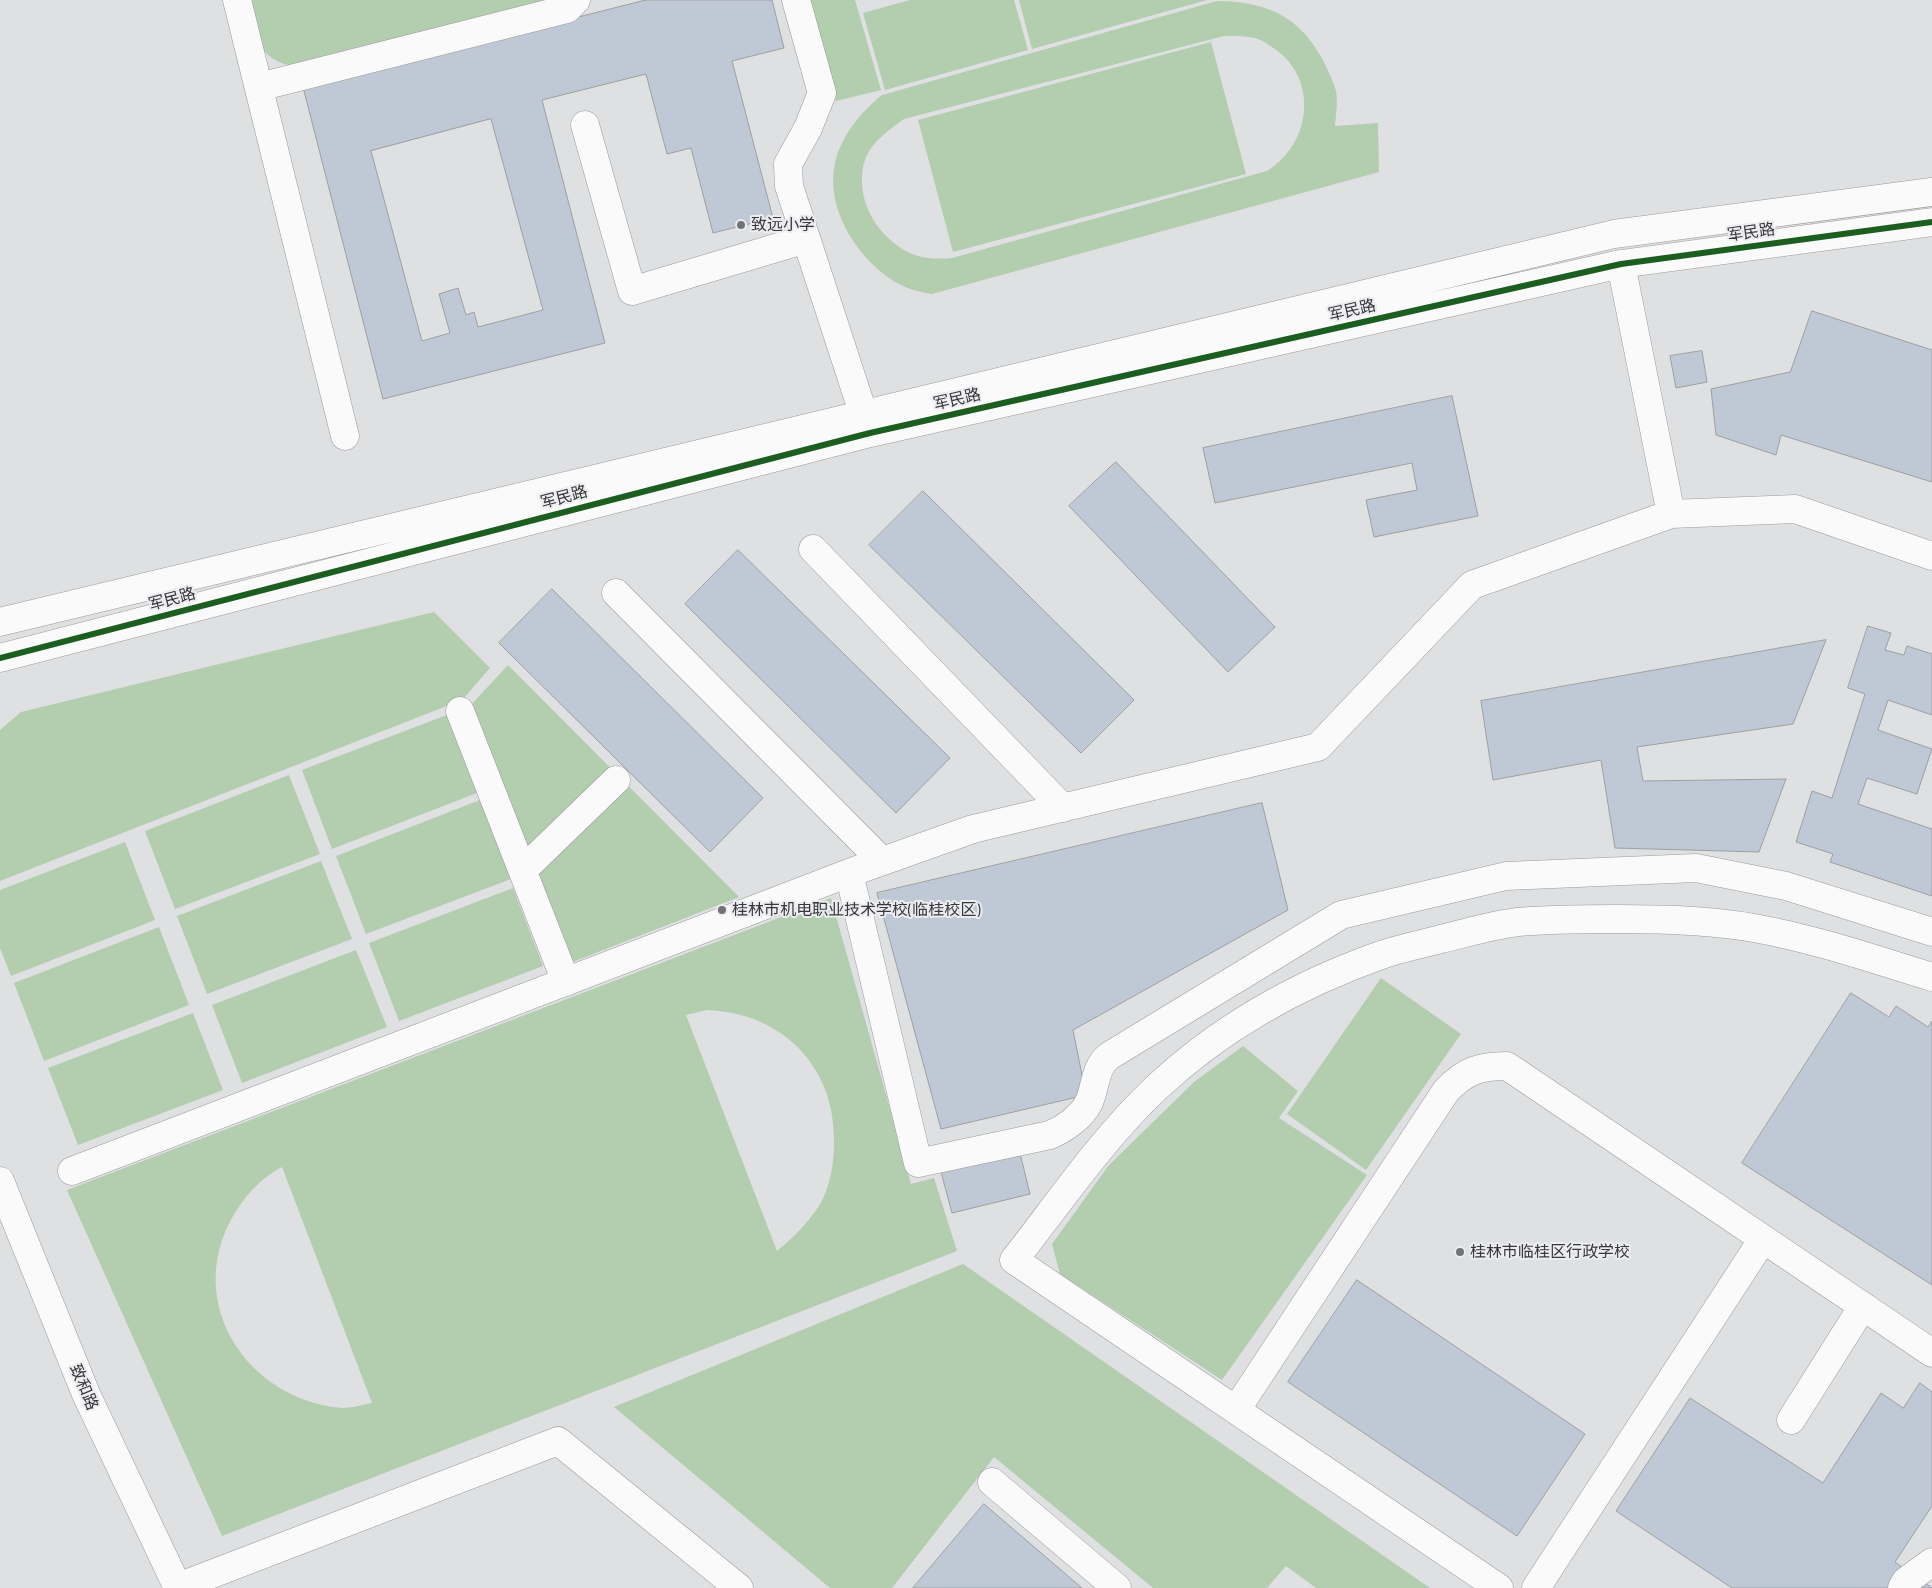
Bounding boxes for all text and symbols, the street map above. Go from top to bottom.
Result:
place label: 致远小学 [751,215,815,235]
marker: 致远小学 [735,219,747,231]
street label: 军民路 [1726,219,1776,245]
street label: 军民路 [1326,295,1378,325]
street label: 军民路 [931,384,983,414]
street label: 军民路 [538,482,590,512]
street label: 军民路 [146,584,198,614]
place label: 桂林市机电职业技术学校(临桂校区) [732,900,980,920]
marker: 桂林市机电职业技术学校(临桂校区) [716,904,728,916]
place label: 桂林市临桂区行政学校 [1470,1242,1630,1262]
marker: 桂林市临桂区行政学校 [1454,1246,1466,1258]
street label: 致和路 [66,1361,102,1413]

